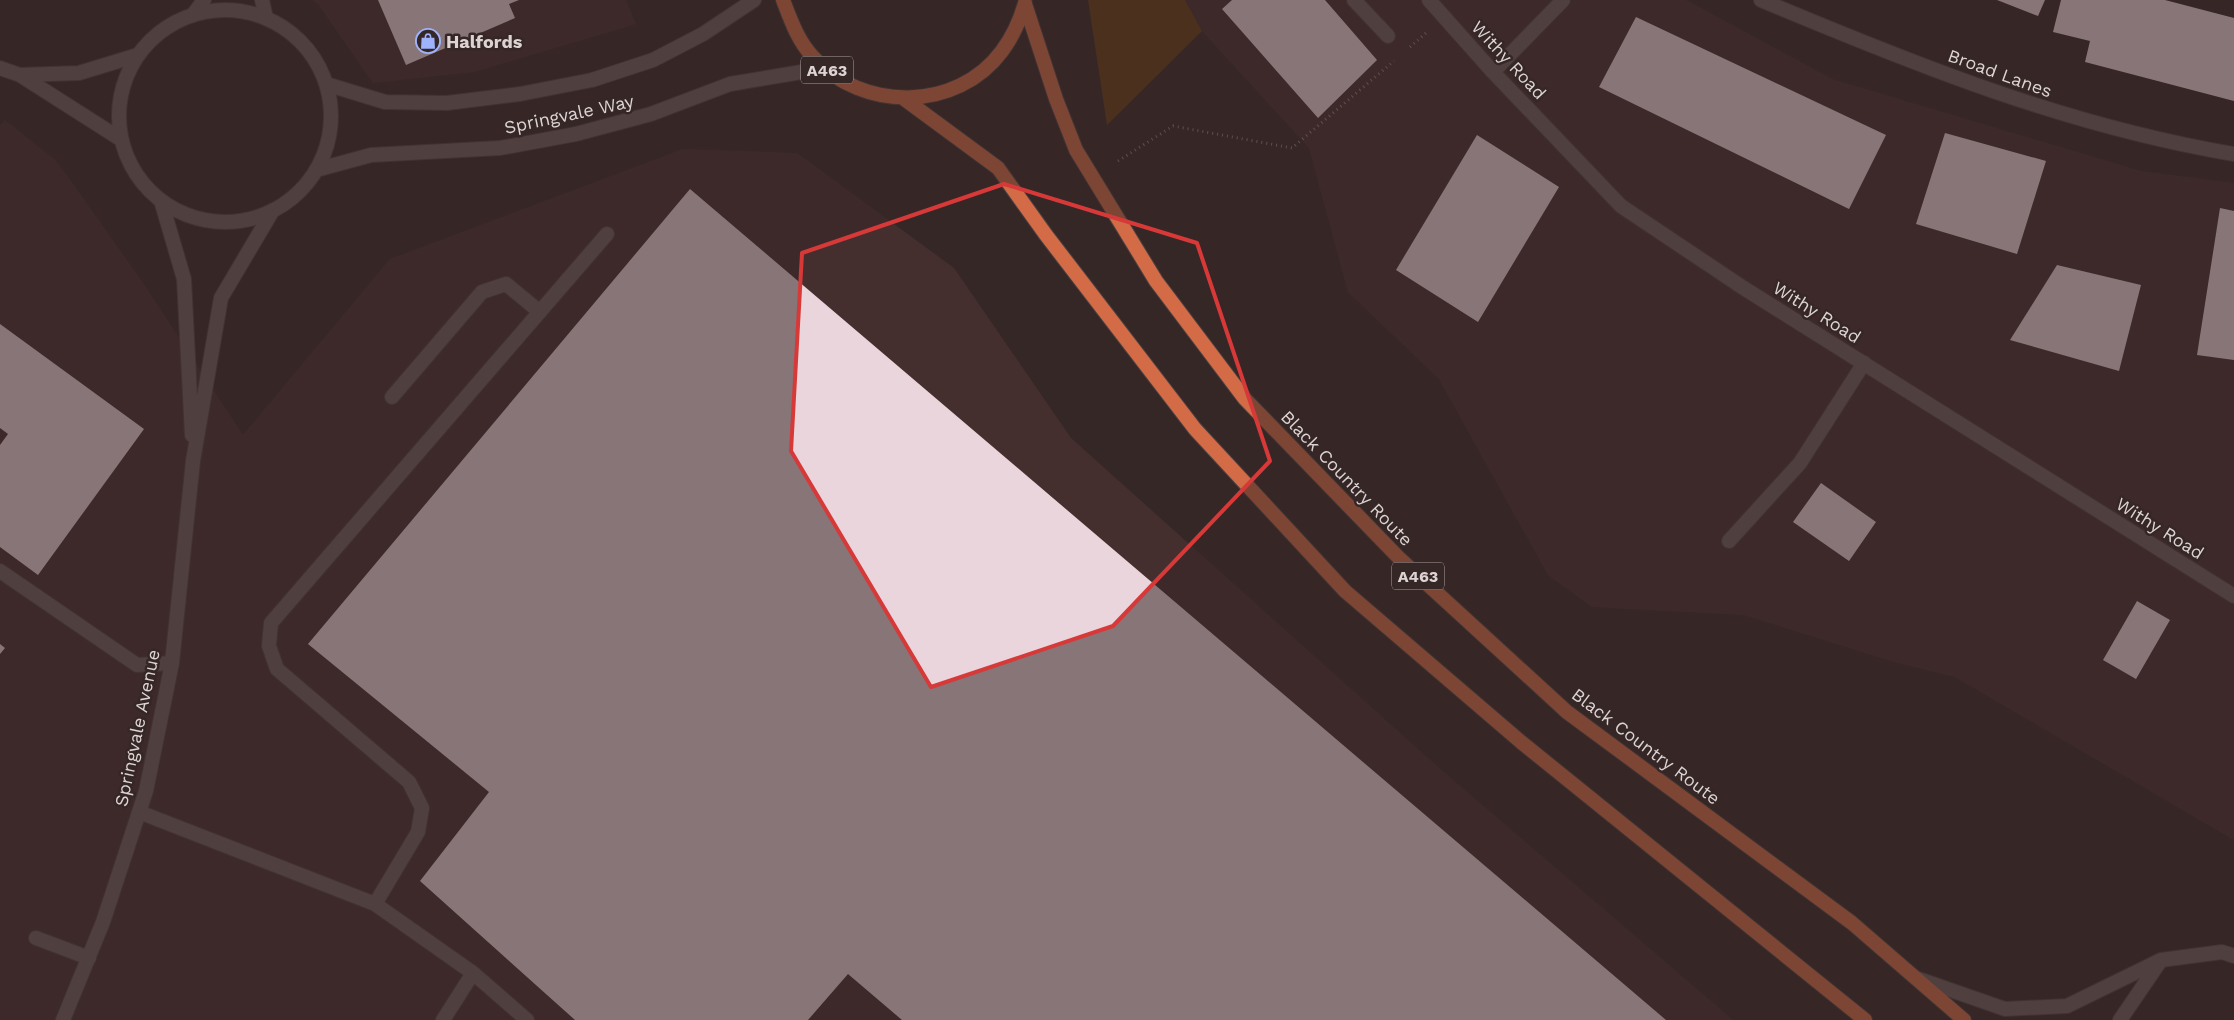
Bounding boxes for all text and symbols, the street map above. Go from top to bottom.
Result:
street label: Withy Road [1467,16,1551,104]
shop icon: Halfords [415,28,441,54]
place label: Halfords [446,31,523,52]
street label: Broad Lanes [1945,44,2055,102]
road number: A463 [801,56,853,84]
street label: Springvale Way [502,90,636,138]
street label: Withy Road [1769,277,1865,347]
street label: Black Country Route [1277,406,1417,550]
street label: Withy Road [2112,493,2208,563]
road number: A463 [1392,562,1444,590]
street label: Springvale Avenue [110,648,164,808]
street label: Black Country Route [1568,683,1724,809]

